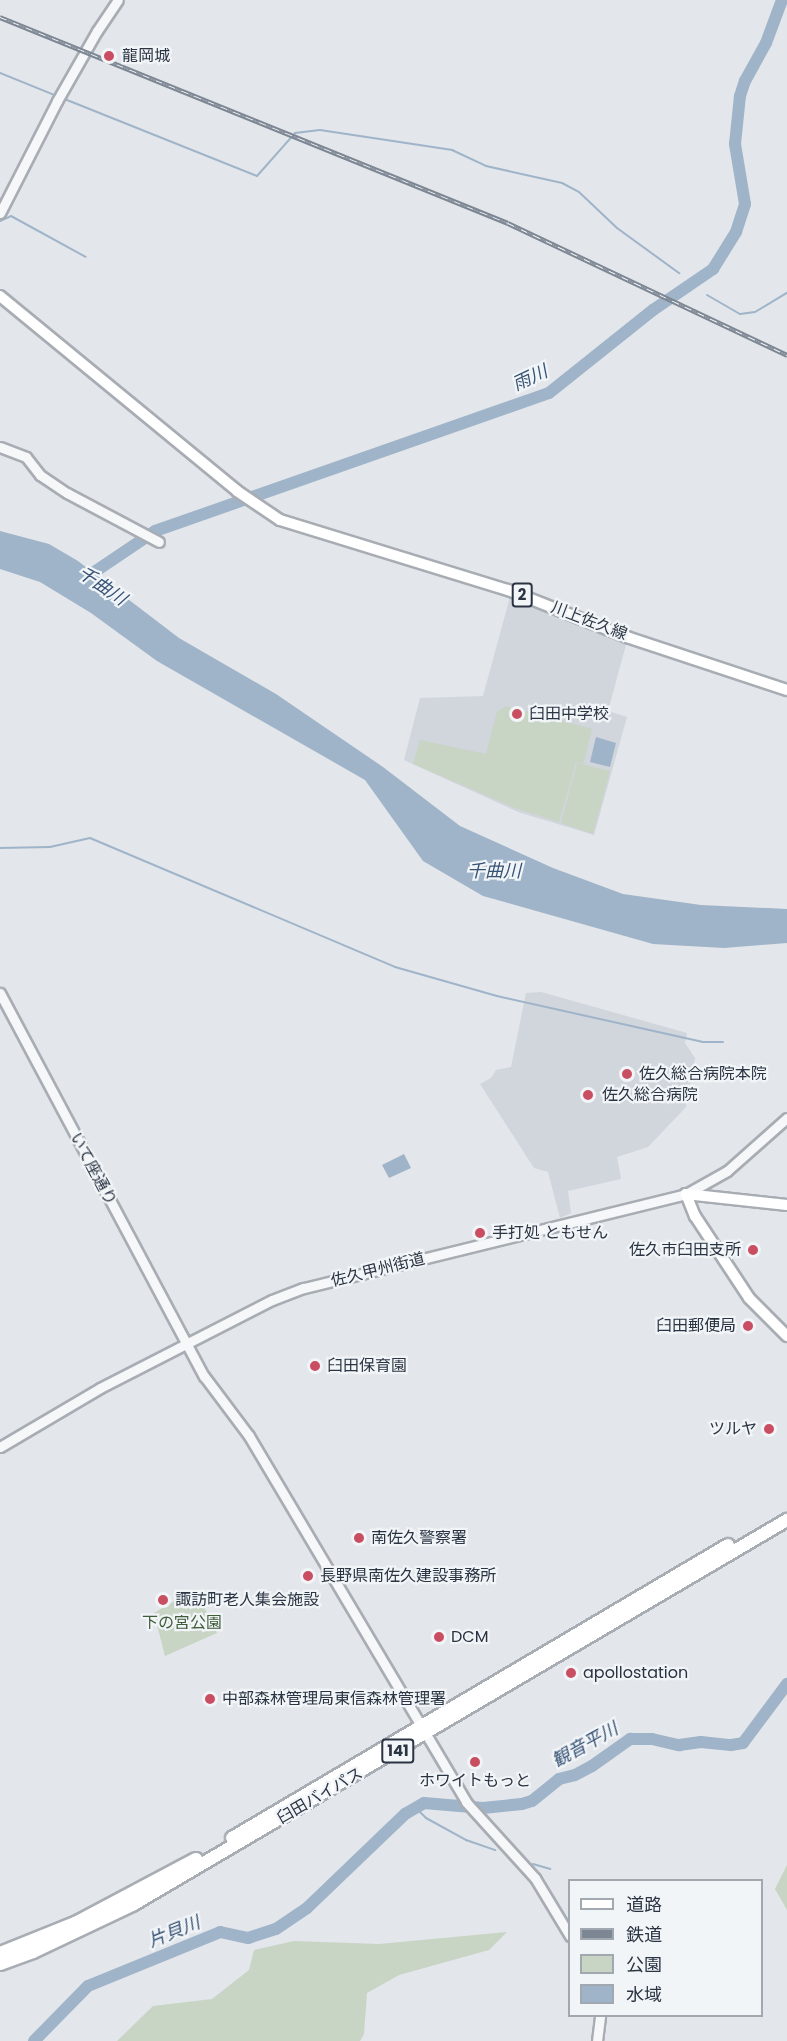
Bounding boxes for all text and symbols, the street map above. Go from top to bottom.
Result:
place label: 龍岡城 [122,46,170,66]
marker: 龍岡城 [100,47,118,65]
water label: 雨川 [509,361,551,395]
water label: 千曲川 [74,562,130,610]
road number: 2 [512,583,532,607]
street label: 川上佐久線 [548,598,630,644]
place label: 臼田中学校 [529,704,609,724]
marker: 臼田中学校 [510,707,524,721]
water label: 千曲川 [467,860,521,882]
place label: 佐久総合病院本院 [639,1064,767,1084]
marker: 佐久総合病院本院 [620,1067,634,1081]
place label: 佐久総合病院 [602,1085,698,1105]
marker: 佐久総合病院 [579,1086,597,1104]
street label: いて座通り [66,1129,120,1209]
place label: 手打処 ともせん [492,1223,608,1243]
marker: 手打処 ともせん [473,1226,487,1240]
place label: 佐久市臼田支所 [629,1240,741,1260]
marker: 佐久市臼田支所 [746,1243,760,1257]
street label: 佐久甲州街道 [329,1249,427,1291]
place label: 臼田郵便局 [656,1316,736,1336]
marker: 臼田郵便局 [741,1319,755,1333]
place label: 臼田保育園 [327,1356,407,1376]
marker: 臼田保育園 [308,1359,322,1373]
place label: ツルヤ [709,1419,757,1439]
marker: ツルヤ [762,1422,776,1436]
place label: 南佐久警察署 [371,1528,467,1548]
marker: 南佐久警察署 [352,1531,366,1545]
place label: 長野県南佐久建設事務所 [320,1566,496,1586]
marker: 長野県南佐久建設事務所 [301,1569,315,1583]
place label: 諏訪町老人集会施設 [175,1590,319,1610]
marker: 諏訪町老人集会施設 [156,1593,170,1607]
park label: 下の宮公園 [142,1613,222,1633]
place label: DCM [451,1627,488,1647]
marker: DCM [432,1630,446,1644]
place label: apollostation [583,1663,688,1683]
marker: apollostation [564,1666,578,1680]
place label: 中部森林管理局東信森林管理署 [222,1689,446,1709]
marker: 中部森林管理局東信森林管理署 [203,1692,217,1706]
water label: 観音平川 [548,1718,622,1772]
road number: 141 [380,1739,416,1763]
marker: ホワイトもっと [468,1755,482,1769]
street label: 臼田バイパス [274,1764,366,1828]
place label: ホワイトもっと [419,1771,531,1791]
legend [568,1879,763,2017]
text: 道路 [626,1892,662,1917]
water label: 片貝川 [145,1912,203,1952]
text: 鉄道 [626,1922,662,1947]
text: 公園 [626,1952,662,1977]
text: 水域 [626,1982,662,2007]

